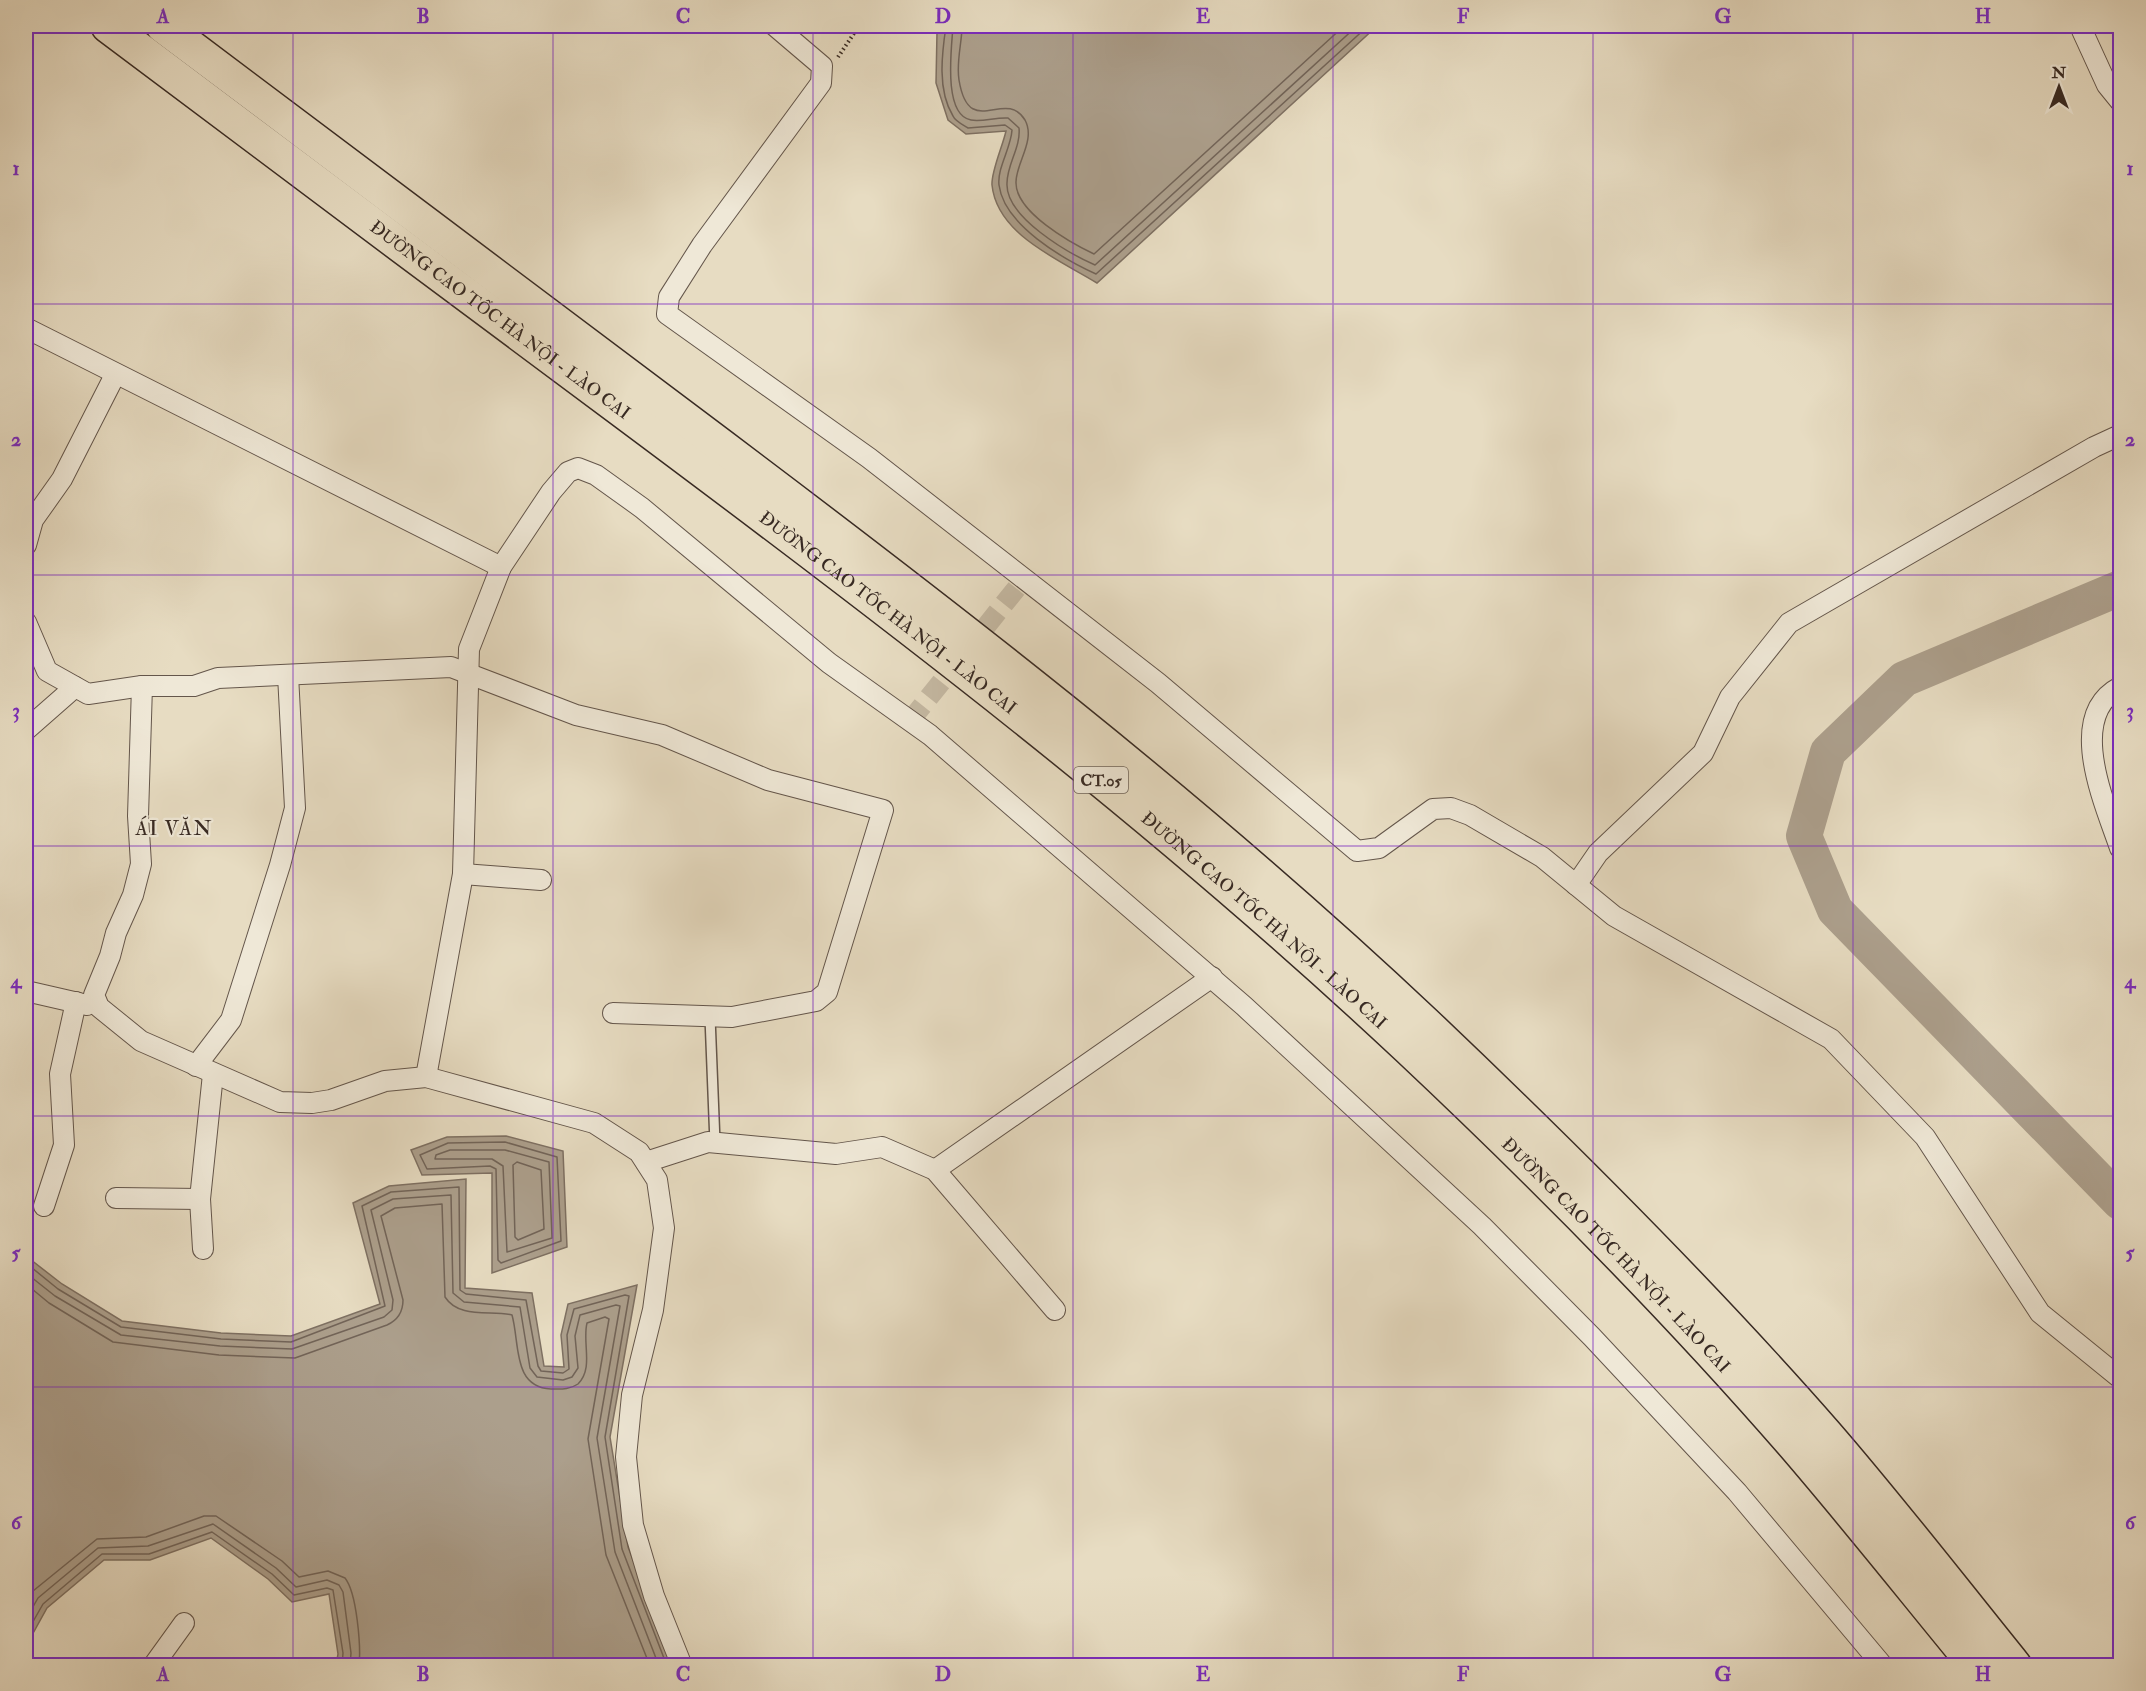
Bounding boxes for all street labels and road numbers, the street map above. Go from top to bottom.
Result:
street label: ĐƯỜNG CAO TỐC HÀ NỘI - LÀO CAI [365,216,635,425]
street label: ĐƯỜNG CAO TỐC HÀ NỘI - LÀO CAI [754,506,1021,720]
road number: CT.05 [1074,767,1128,793]
street label: ĐƯỜNG CAO TỐC HÀ NỘI - LÀO CAI [1136,807,1391,1034]
street label: ĐƯỜNG CAO TỐC HÀ NỘI - LÀO CAI [1496,1133,1735,1378]

